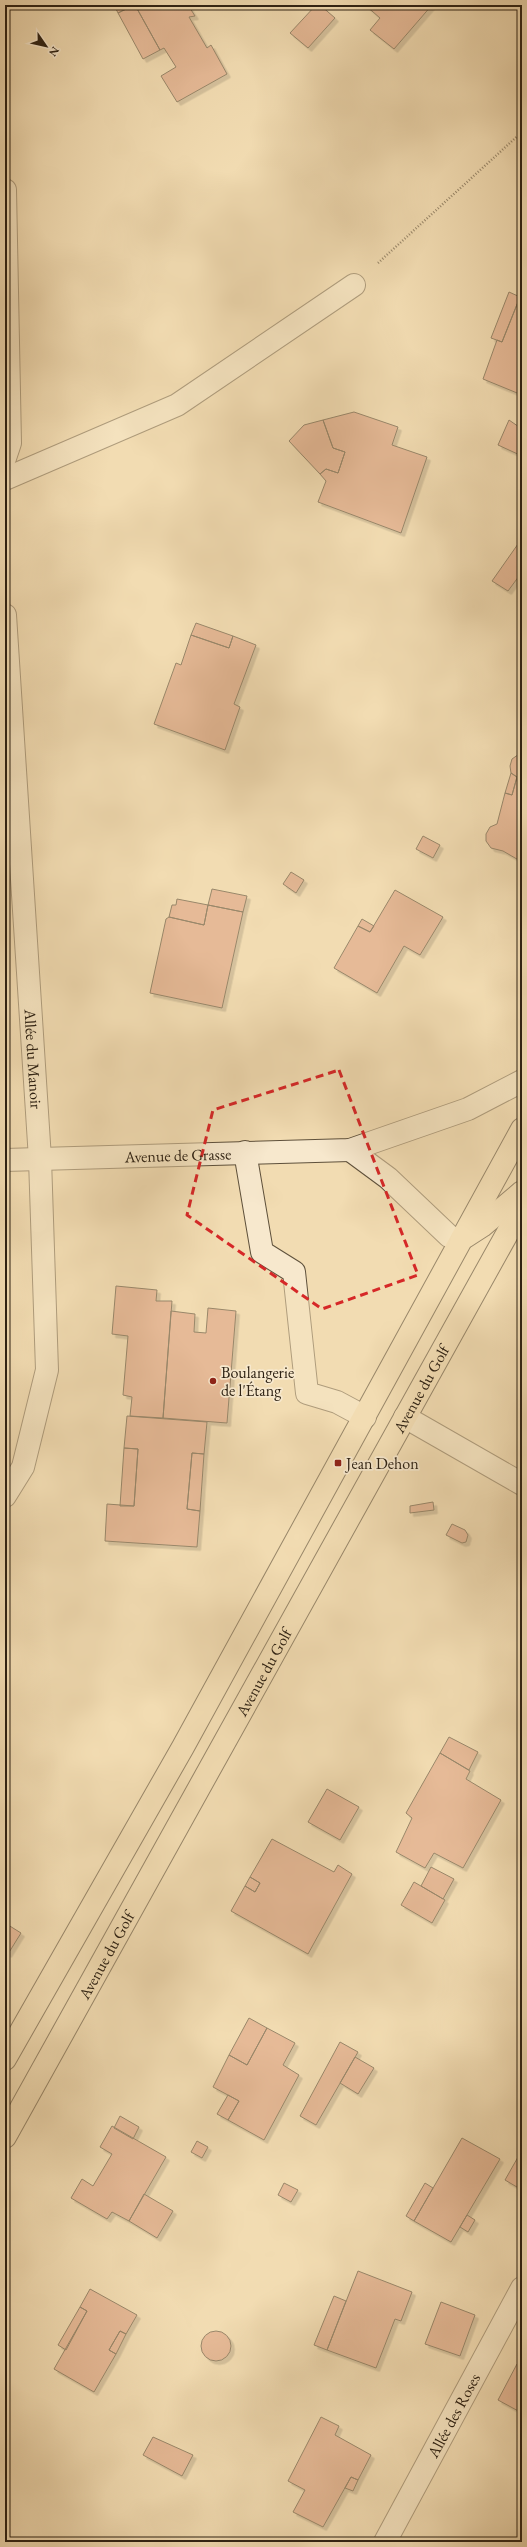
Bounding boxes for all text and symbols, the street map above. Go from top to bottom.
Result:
north arrow [26,26,66,66]
text: N [46,44,63,59]
street label: Allée du Manoir [20,1007,47,1110]
street label: Avenue de Grasse [123,1143,232,1167]
street label: Avenue du Golf [388,1340,455,1437]
place label: Boulangerie de l'Étang [221,1362,294,1401]
marker: Boulangerie de l'Étang [208,1376,218,1386]
place label: Jean Dehon [344,1453,419,1474]
marker: Jean Dehon [333,1458,343,1468]
street label: Avenue du Golf [230,1623,297,1720]
street label: Avenue du Golf [73,1906,140,2004]
street label: Allée des Roses [422,2369,485,2462]

